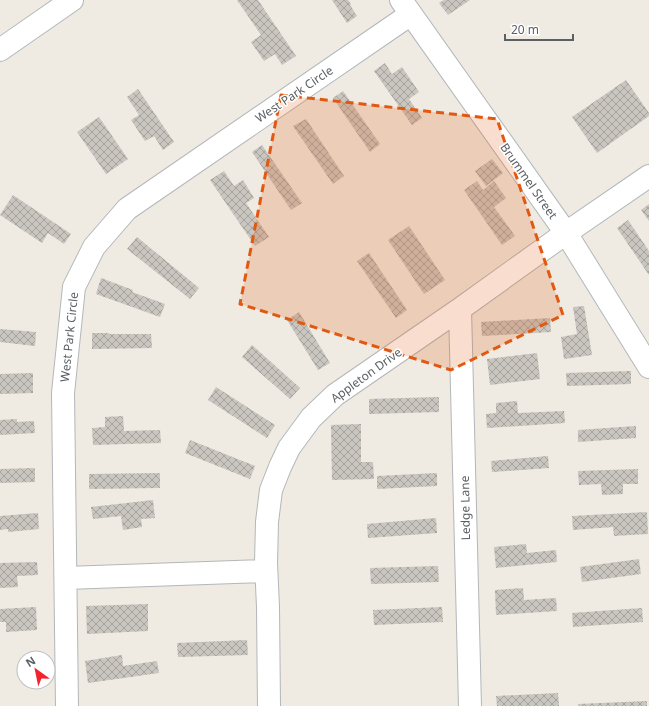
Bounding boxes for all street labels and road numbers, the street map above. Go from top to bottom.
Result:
street label: West Park Circle [252,62,336,126]
street label: Brummel Street [496,140,562,223]
street label: West Park Circle [56,291,82,383]
street label: Appleton Drive [327,343,405,407]
street label: Ledge Lane [456,475,474,541]

